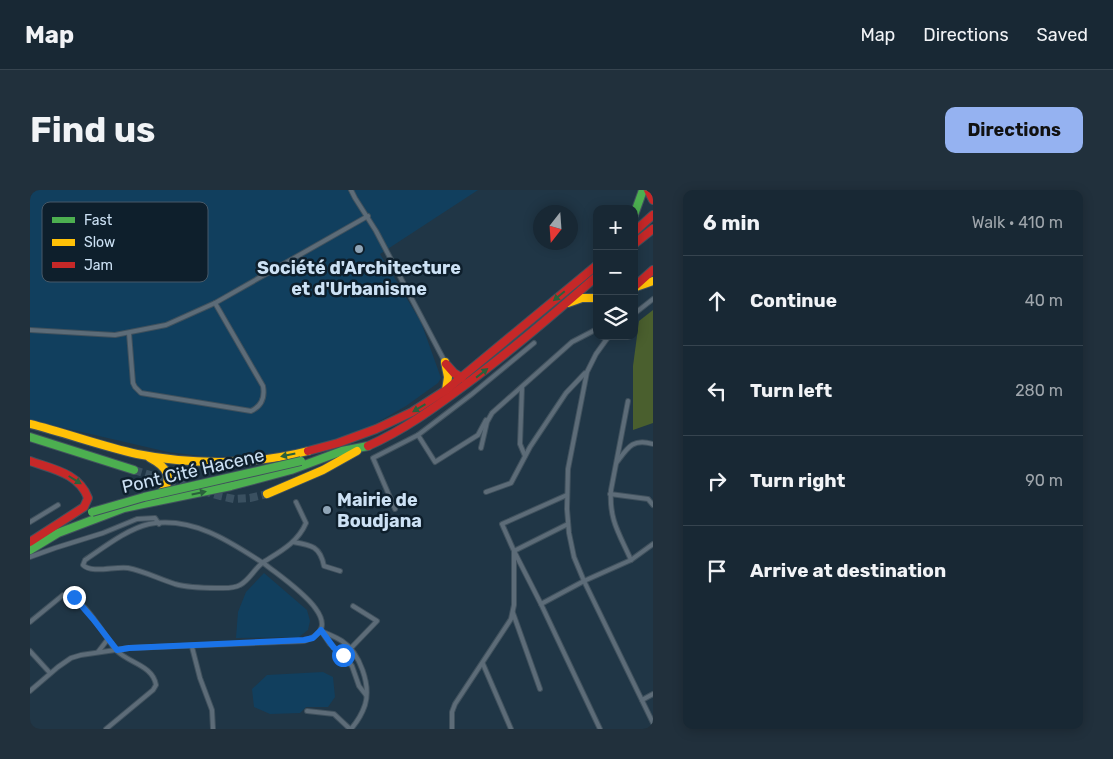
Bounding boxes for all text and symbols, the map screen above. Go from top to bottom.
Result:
text: Map [25,21,74,49]
text: Map [860,24,895,46]
text: Directions [923,24,1009,46]
text: Saved [1037,24,1088,46]
button: Directions [945,107,1083,153]
text: Find us [30,109,155,151]
legend [42,202,208,282]
north arrow [533,205,578,250]
map controls [593,205,638,340]
button: + [593,205,638,250]
text: 6 min [703,210,760,235]
text: Fast [84,212,113,229]
text: Walk · 410 m [972,213,1063,232]
text: Slow [84,234,115,251]
marker: Société d'Architecture et d'Urbanisme [353,243,365,255]
button: − [593,250,638,295]
text: Jam [84,257,113,274]
place label: Société d'Architecture et d'Urbanisme [257,257,461,300]
icon: ahead [703,287,731,315]
text: Continue [750,289,837,312]
one-way arrow [553,290,566,301]
text: 40 m [1025,291,1063,310]
button: layers [593,295,638,340]
one-way arrow [475,367,488,378]
icon: left [703,377,731,405]
text: Turn left [750,379,832,402]
text: 280 m [1015,381,1063,400]
one-way arrow [412,403,425,412]
street label: Pont Cité Hacene [120,444,266,498]
one-way arrow [280,451,296,459]
icon: right [703,467,731,495]
text: Turn right [750,469,845,492]
text: 90 m [1025,471,1063,490]
one-way arrow [68,475,81,485]
one-way arrow [191,489,207,497]
place label: Mairie de Boudjana [337,489,422,532]
marker: Mairie de Boudjana [321,504,333,516]
icon: arrive [703,557,731,585]
text: Arrive at destination [750,559,946,582]
route end [63,586,86,609]
route start [332,644,355,667]

